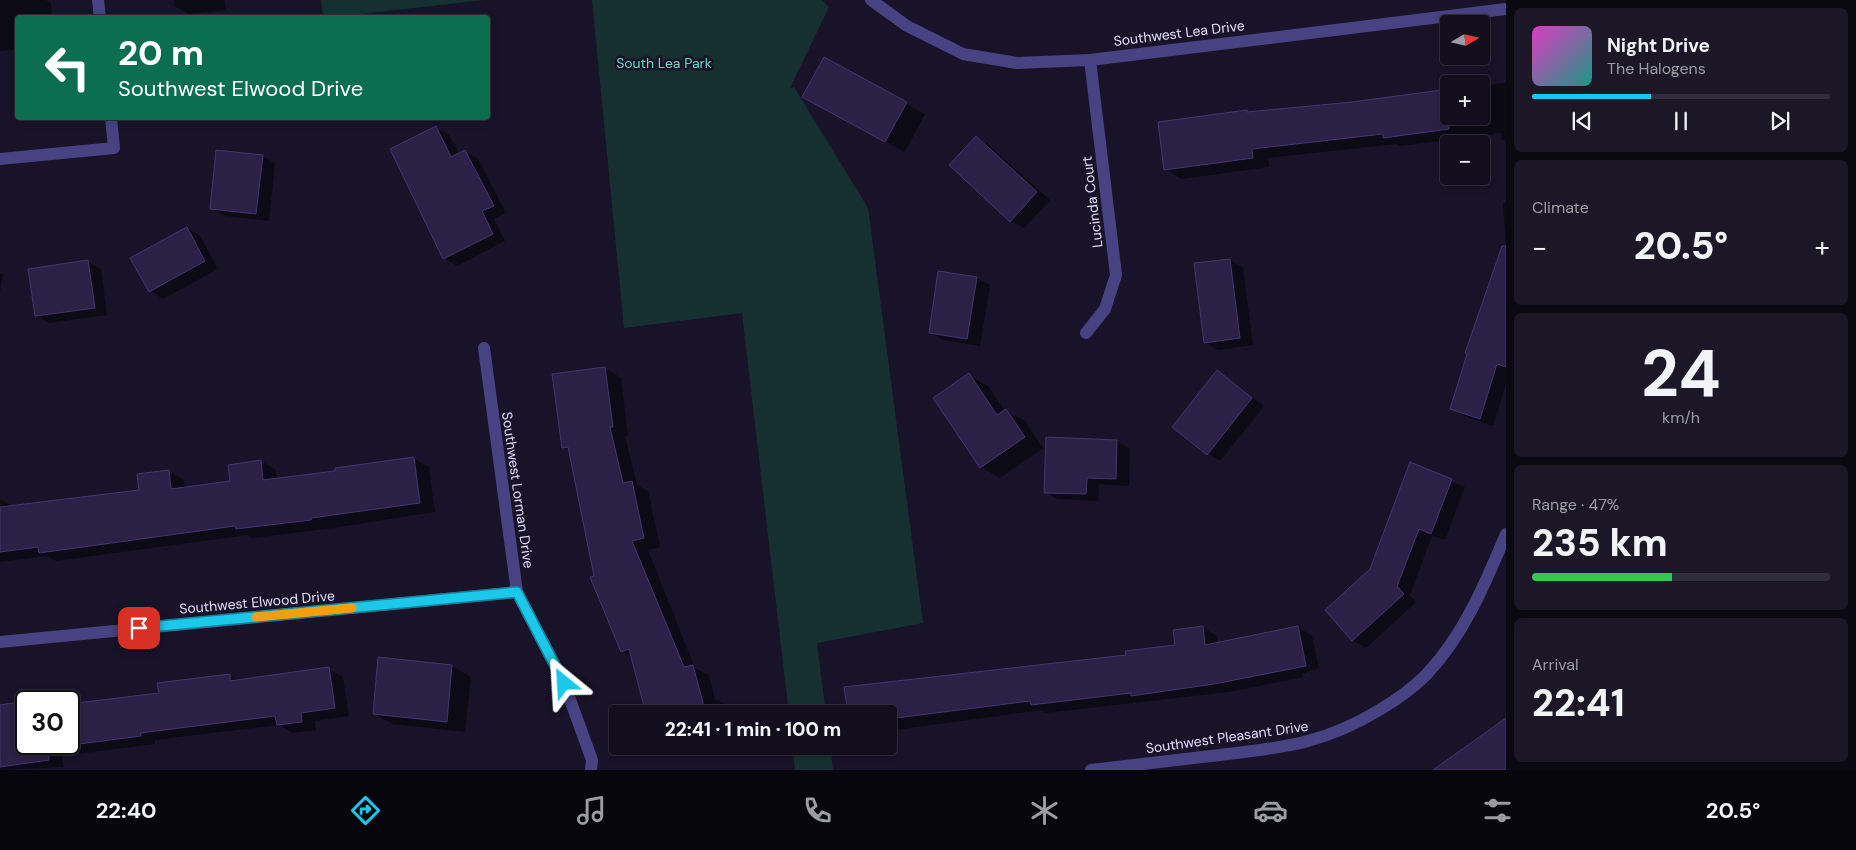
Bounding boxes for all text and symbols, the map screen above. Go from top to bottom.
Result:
north arrow [1440,15,1490,65]
map controls [1440,15,1490,185]
street label: Southwest Lea Drive [1112,16,1246,50]
text: 20 m [118,30,204,76]
text: Night Drive [1607,33,1710,58]
icon: left [35,35,100,100]
park label: South Lea Park [616,54,712,72]
text: The Halogens [1607,58,1706,79]
text: Southwest Elwood Drive [118,74,363,103]
button: + [1440,75,1490,125]
icon: previous [1568,107,1596,135]
icon: pause [1667,107,1695,135]
icon: next [1766,107,1794,135]
button: − [1440,135,1490,185]
street label: Lucinda Court [1077,155,1107,249]
text: Climate [1532,197,1589,218]
text: 20.5° [1634,221,1728,271]
text: − [1532,229,1547,266]
text: + [1815,229,1830,266]
text: 24 [1641,332,1721,416]
text: km/h [1662,407,1700,428]
street label: Southwest Lorman Drive [498,411,538,569]
text: Range · 47% [1532,494,1619,515]
text: 235 km [1532,518,1668,568]
street label: Southwest Elwood Drive [179,586,336,618]
pin [118,607,160,649]
icon: arrive [125,614,153,642]
text: Arrival [1532,654,1579,675]
position arrow [537,656,589,708]
text: 22:41 [1532,678,1625,728]
speed limit sign: 30 [15,690,80,755]
text: 22:41 · 1 min · 100 m [665,717,841,742]
street label: Southwest Pleasant Drive [1144,717,1310,757]
icon: directions [348,793,383,828]
icon: music [574,793,609,828]
icon: phone [800,793,835,828]
icon: climate [1027,793,1062,828]
icon: car [1253,793,1288,828]
icon: filters [1480,793,1515,828]
text: 22:40 [96,796,156,825]
text: 20.5° [1706,796,1760,825]

